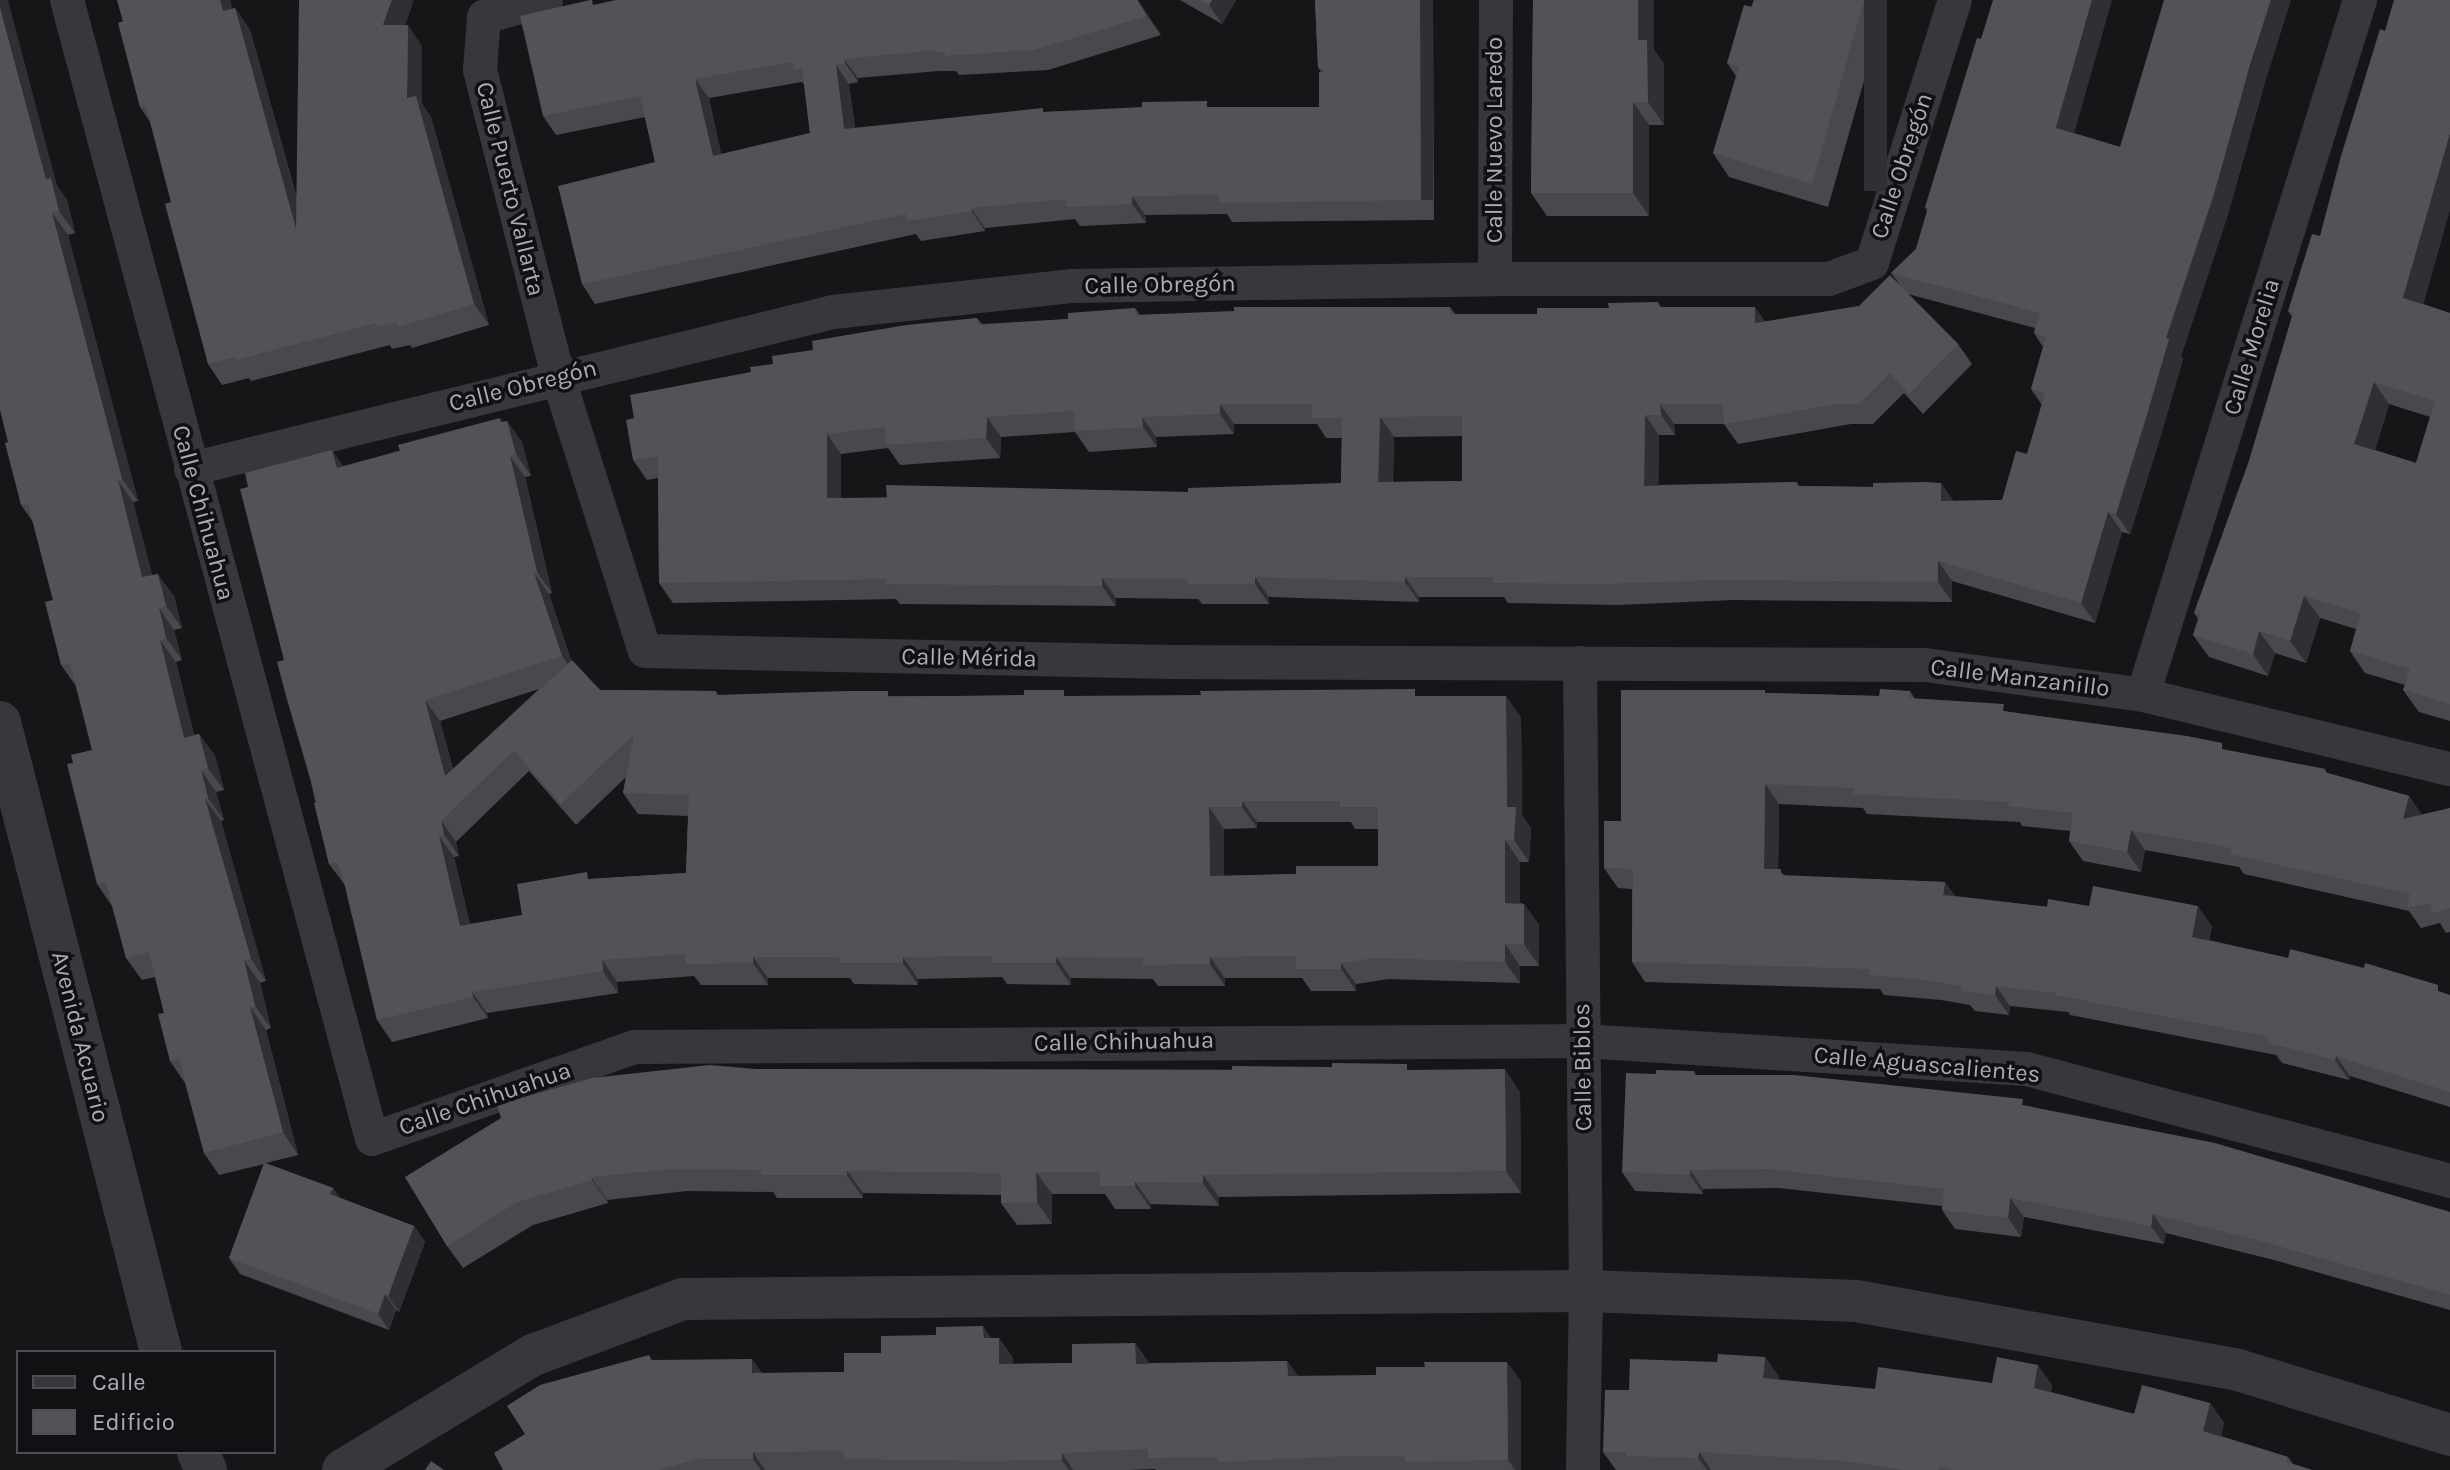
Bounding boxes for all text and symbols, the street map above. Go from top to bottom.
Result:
street label: Calle Nuevo Laredo [1481,37,1509,243]
street label: Calle Puerto Vallarta [469,79,551,299]
street label: Calle Obregón [1865,90,1939,242]
street label: Calle Obregón [1084,269,1236,301]
street label: Calle Morelia [2218,275,2286,419]
street label: Calle Obregón [446,354,600,418]
street label: Calle Chihuahua [166,422,240,604]
street label: Calle Mérida [901,642,1037,674]
street label: Calle Manzanillo [1929,653,2111,703]
street label: Avenida Acuario [45,948,115,1126]
street label: Calle Biblos [1567,1003,1599,1131]
street label: Calle Chihuahua [1034,1026,1214,1058]
street label: Calle Aguascalientes [1813,1041,2041,1089]
street label: Calle Chihuahua [395,1056,575,1142]
legend [16,1350,276,1454]
text: Calle [92,1368,146,1396]
text: Edificio [92,1408,175,1436]

